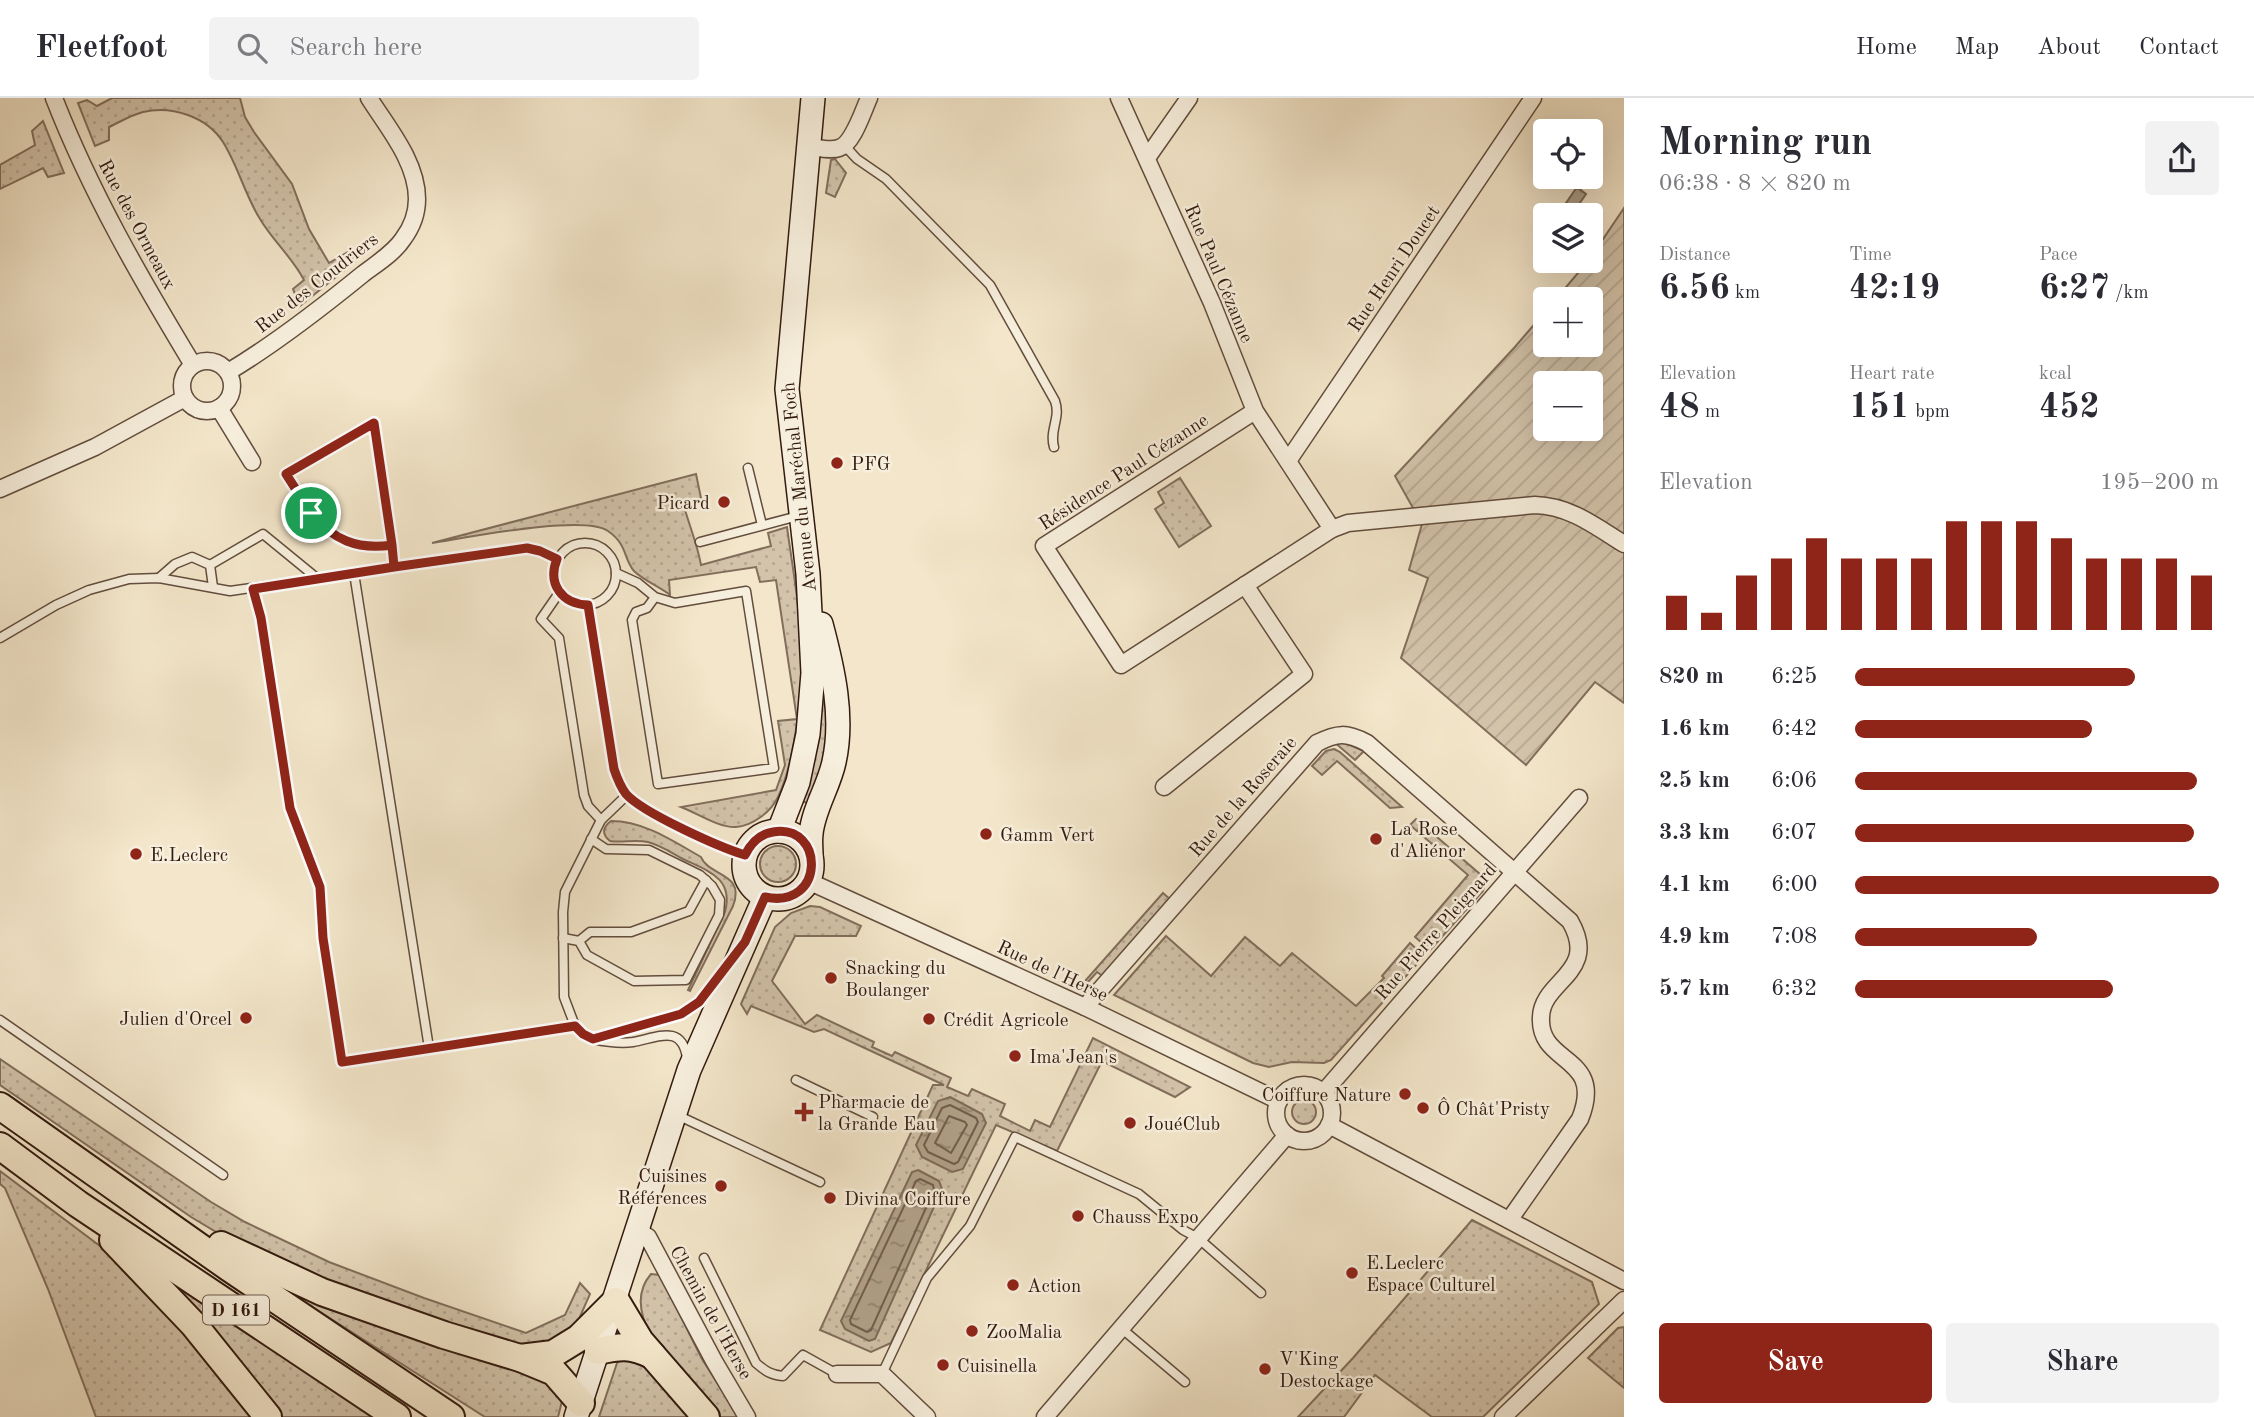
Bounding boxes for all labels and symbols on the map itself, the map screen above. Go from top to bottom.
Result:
street label: Rue des Ormeaux [94,157,178,293]
street label: Rue Paul Cézanne [1180,202,1255,346]
street label: Rue Henri Doucet [1346,203,1444,336]
street label: Rue des Coudriers [253,230,382,338]
street label: Avenue du Maréchal Foch [780,381,821,593]
street label: Résidence Paul Cézanne [1036,411,1212,535]
marker: PFG [829,455,845,471]
place label: PFG [851,456,891,475]
pin [281,483,341,543]
marker: Picard [716,494,732,510]
place label: Picard [657,495,710,514]
street label: Rue de la Roseraie [1187,734,1301,861]
place label: La Rose d'Aliénor [1390,821,1466,862]
marker: Gamm Vert [978,826,994,842]
place label: Gamm Vert [1000,827,1095,846]
marker: La Rose d'Aliénor [1368,831,1384,847]
marker: E.Leclerc [128,846,144,862]
place label: E.Leclerc [150,847,228,866]
street label: Rue Pierre Pleignard [1373,861,1501,1004]
street label: Rue de l'Herse [994,938,1110,1006]
place label: Snacking du Boulanger [845,960,946,1001]
marker: Snacking du Boulanger [823,970,839,986]
marker: Julien d'Orcel [238,1010,254,1026]
place label: Julien d'Orcel [119,1011,232,1030]
marker: Crédit Agricole [921,1011,937,1027]
place label: Crédit Agricole [943,1012,1069,1031]
marker: Ima'Jean's [1007,1048,1023,1064]
place label: Ima'Jean's [1029,1049,1117,1068]
marker: Coiffure Nature [1397,1086,1413,1102]
place label: Coiffure Nature [1262,1087,1391,1106]
place label: Pharmacie de la Grande Eau [818,1094,936,1135]
place label: Ô Chât'Pristy [1437,1097,1550,1120]
marker: Ô Chât'Pristy [1415,1100,1431,1116]
marker: Pharmacie de la Grande Eau [796,1104,812,1120]
marker: JouéClub [1122,1115,1138,1131]
place label: JouéClub [1144,1116,1220,1135]
place label: Cuisines Références [618,1168,707,1209]
marker: Cuisines Références [713,1178,729,1194]
marker: Divina Coiffure [822,1190,838,1206]
place label: Divina Coiffure [844,1191,971,1210]
marker: Chauss Expo [1070,1208,1086,1224]
place label: Chauss Expo [1092,1209,1199,1228]
street label: Chemin de l'Herse [665,1243,754,1383]
place label: E.Leclerc Espace Culturel [1366,1255,1495,1296]
marker: E.Leclerc Espace Culturel [1344,1265,1360,1281]
marker: Action [1005,1277,1021,1293]
place label: Action [1027,1278,1081,1297]
road number: D 161 [203,1296,269,1324]
marker: ZooMalia [964,1323,980,1339]
place label: ZooMalia [986,1324,1063,1343]
place label: V'King Destockage [1279,1351,1373,1392]
marker: Cuisinella [935,1357,951,1373]
place label: Cuisinella [957,1358,1038,1377]
marker: V'King Destockage [1257,1361,1273,1377]

